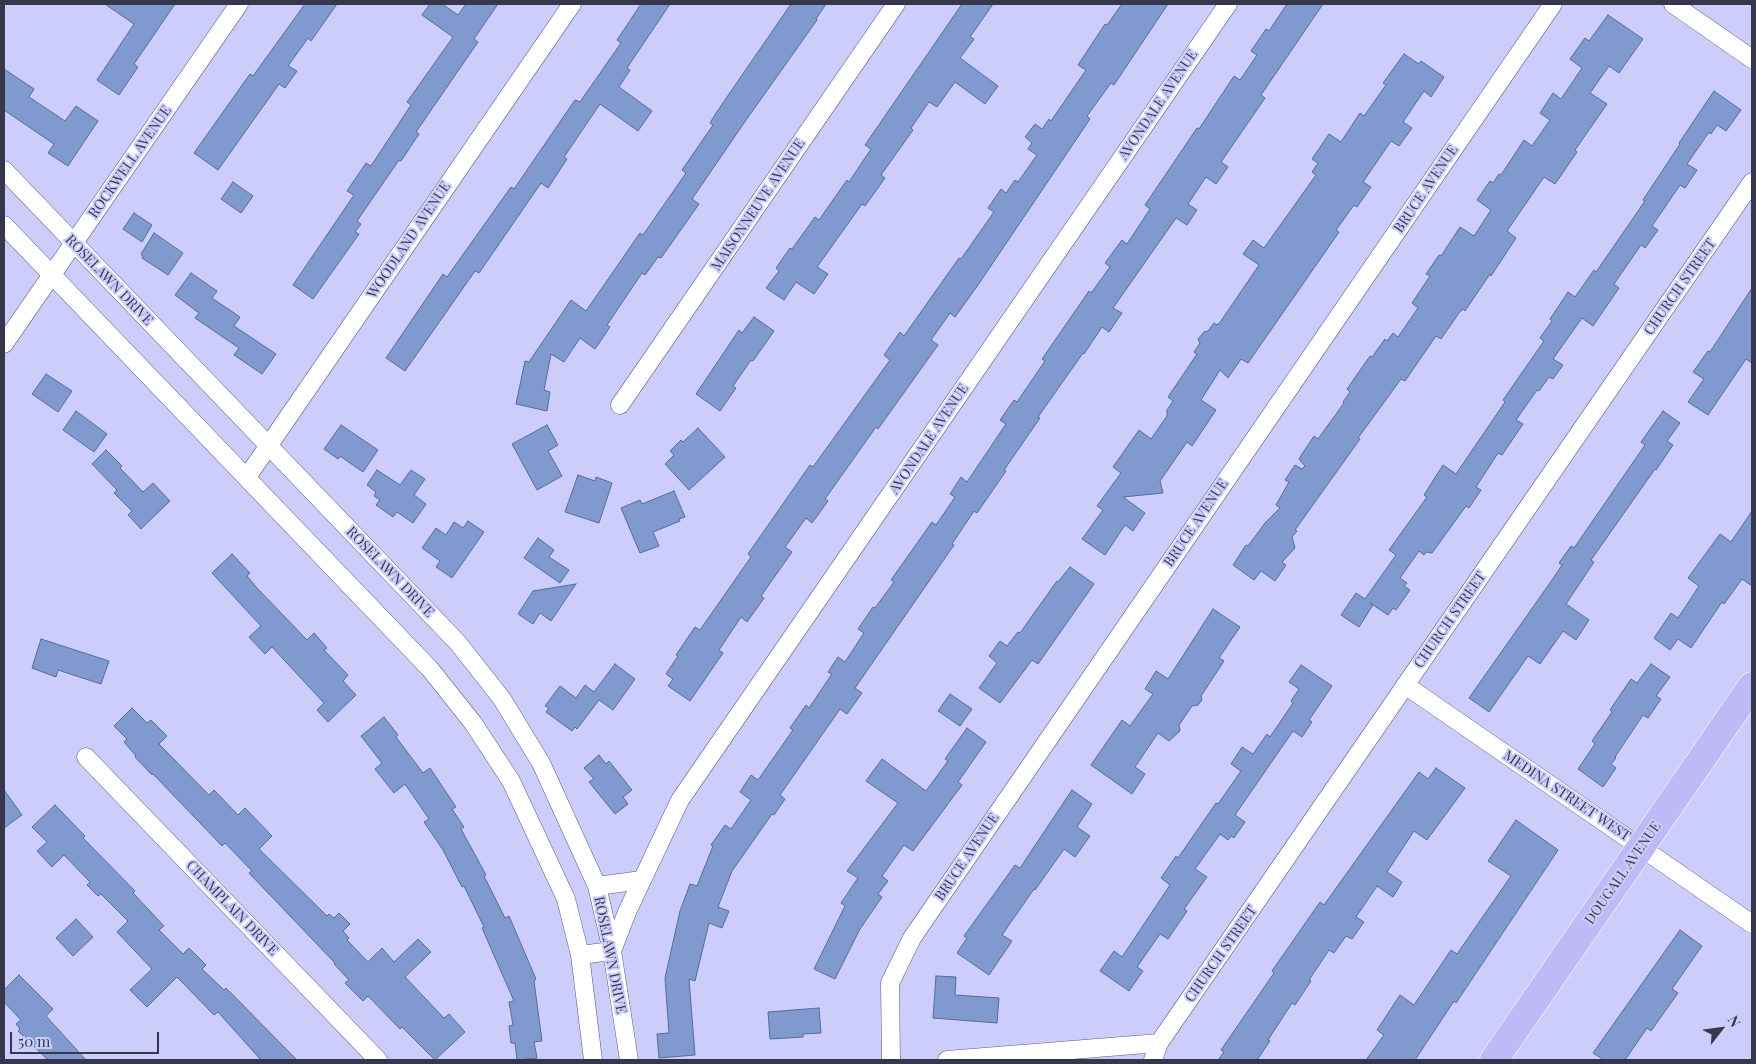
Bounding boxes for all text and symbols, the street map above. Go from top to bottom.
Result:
street label: AVONDALE AVENUE [1115,47,1201,163]
street label: ROCKWELL AVENUE [85,103,175,221]
street label: MAISONNEUVE AVENUE [708,136,808,274]
street label: BRUCE AVENUE [1390,142,1462,236]
street label: WOODLAND AVENUE [364,179,454,301]
street label: ROSELAWN DRIVE [62,231,156,329]
street label: CHURCH STREET [1641,236,1719,338]
street label: AVONDALE AVENUE [886,381,972,497]
street label: BRUCE AVENUE [1160,476,1232,570]
street label: ROSELAWN DRIVE [343,523,437,621]
street label: CHURCH STREET [1411,569,1489,671]
street label: MEDINA STREET WEST [1500,747,1634,845]
street label: BRUCE AVENUE [931,810,1003,904]
street label: DOUGALL AVENUE [1581,818,1665,928]
street label: CHAMPLAIN DRIVE [182,857,282,959]
street label: ROSELAWN DRIVE [590,895,630,1015]
street label: CHURCH STREET [1182,903,1260,1005]
north arrow [1696,1004,1746,1054]
text: N [1724,1012,1745,1030]
scale bar [12,1022,161,1054]
text: 50 m [18,1031,50,1051]

